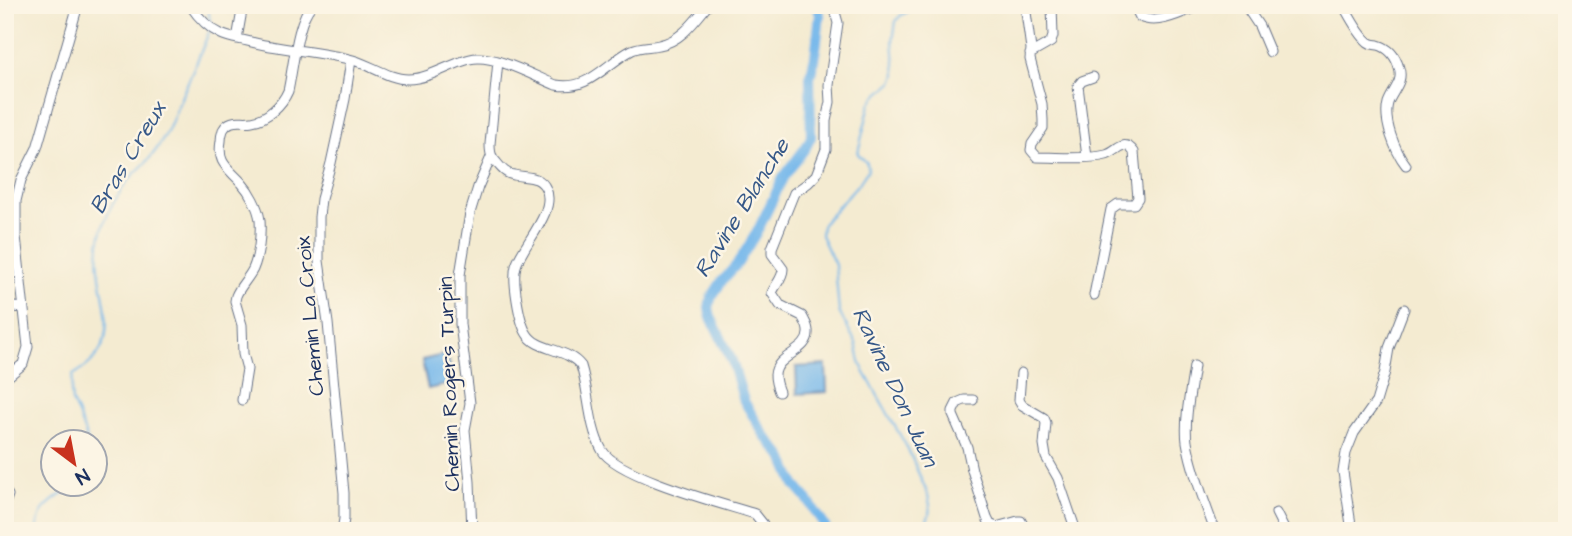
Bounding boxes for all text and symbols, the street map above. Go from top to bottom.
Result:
water label: Bras Creux [82,94,175,220]
water label: Ravine Blanche [687,131,798,284]
street label: Chemin La Croix [289,235,331,397]
street label: Chemin Rogers Turpin [431,276,469,492]
water label: Ravine Don Juan [844,302,947,474]
north arrow [38,428,108,498]
text: N [70,462,94,491]

